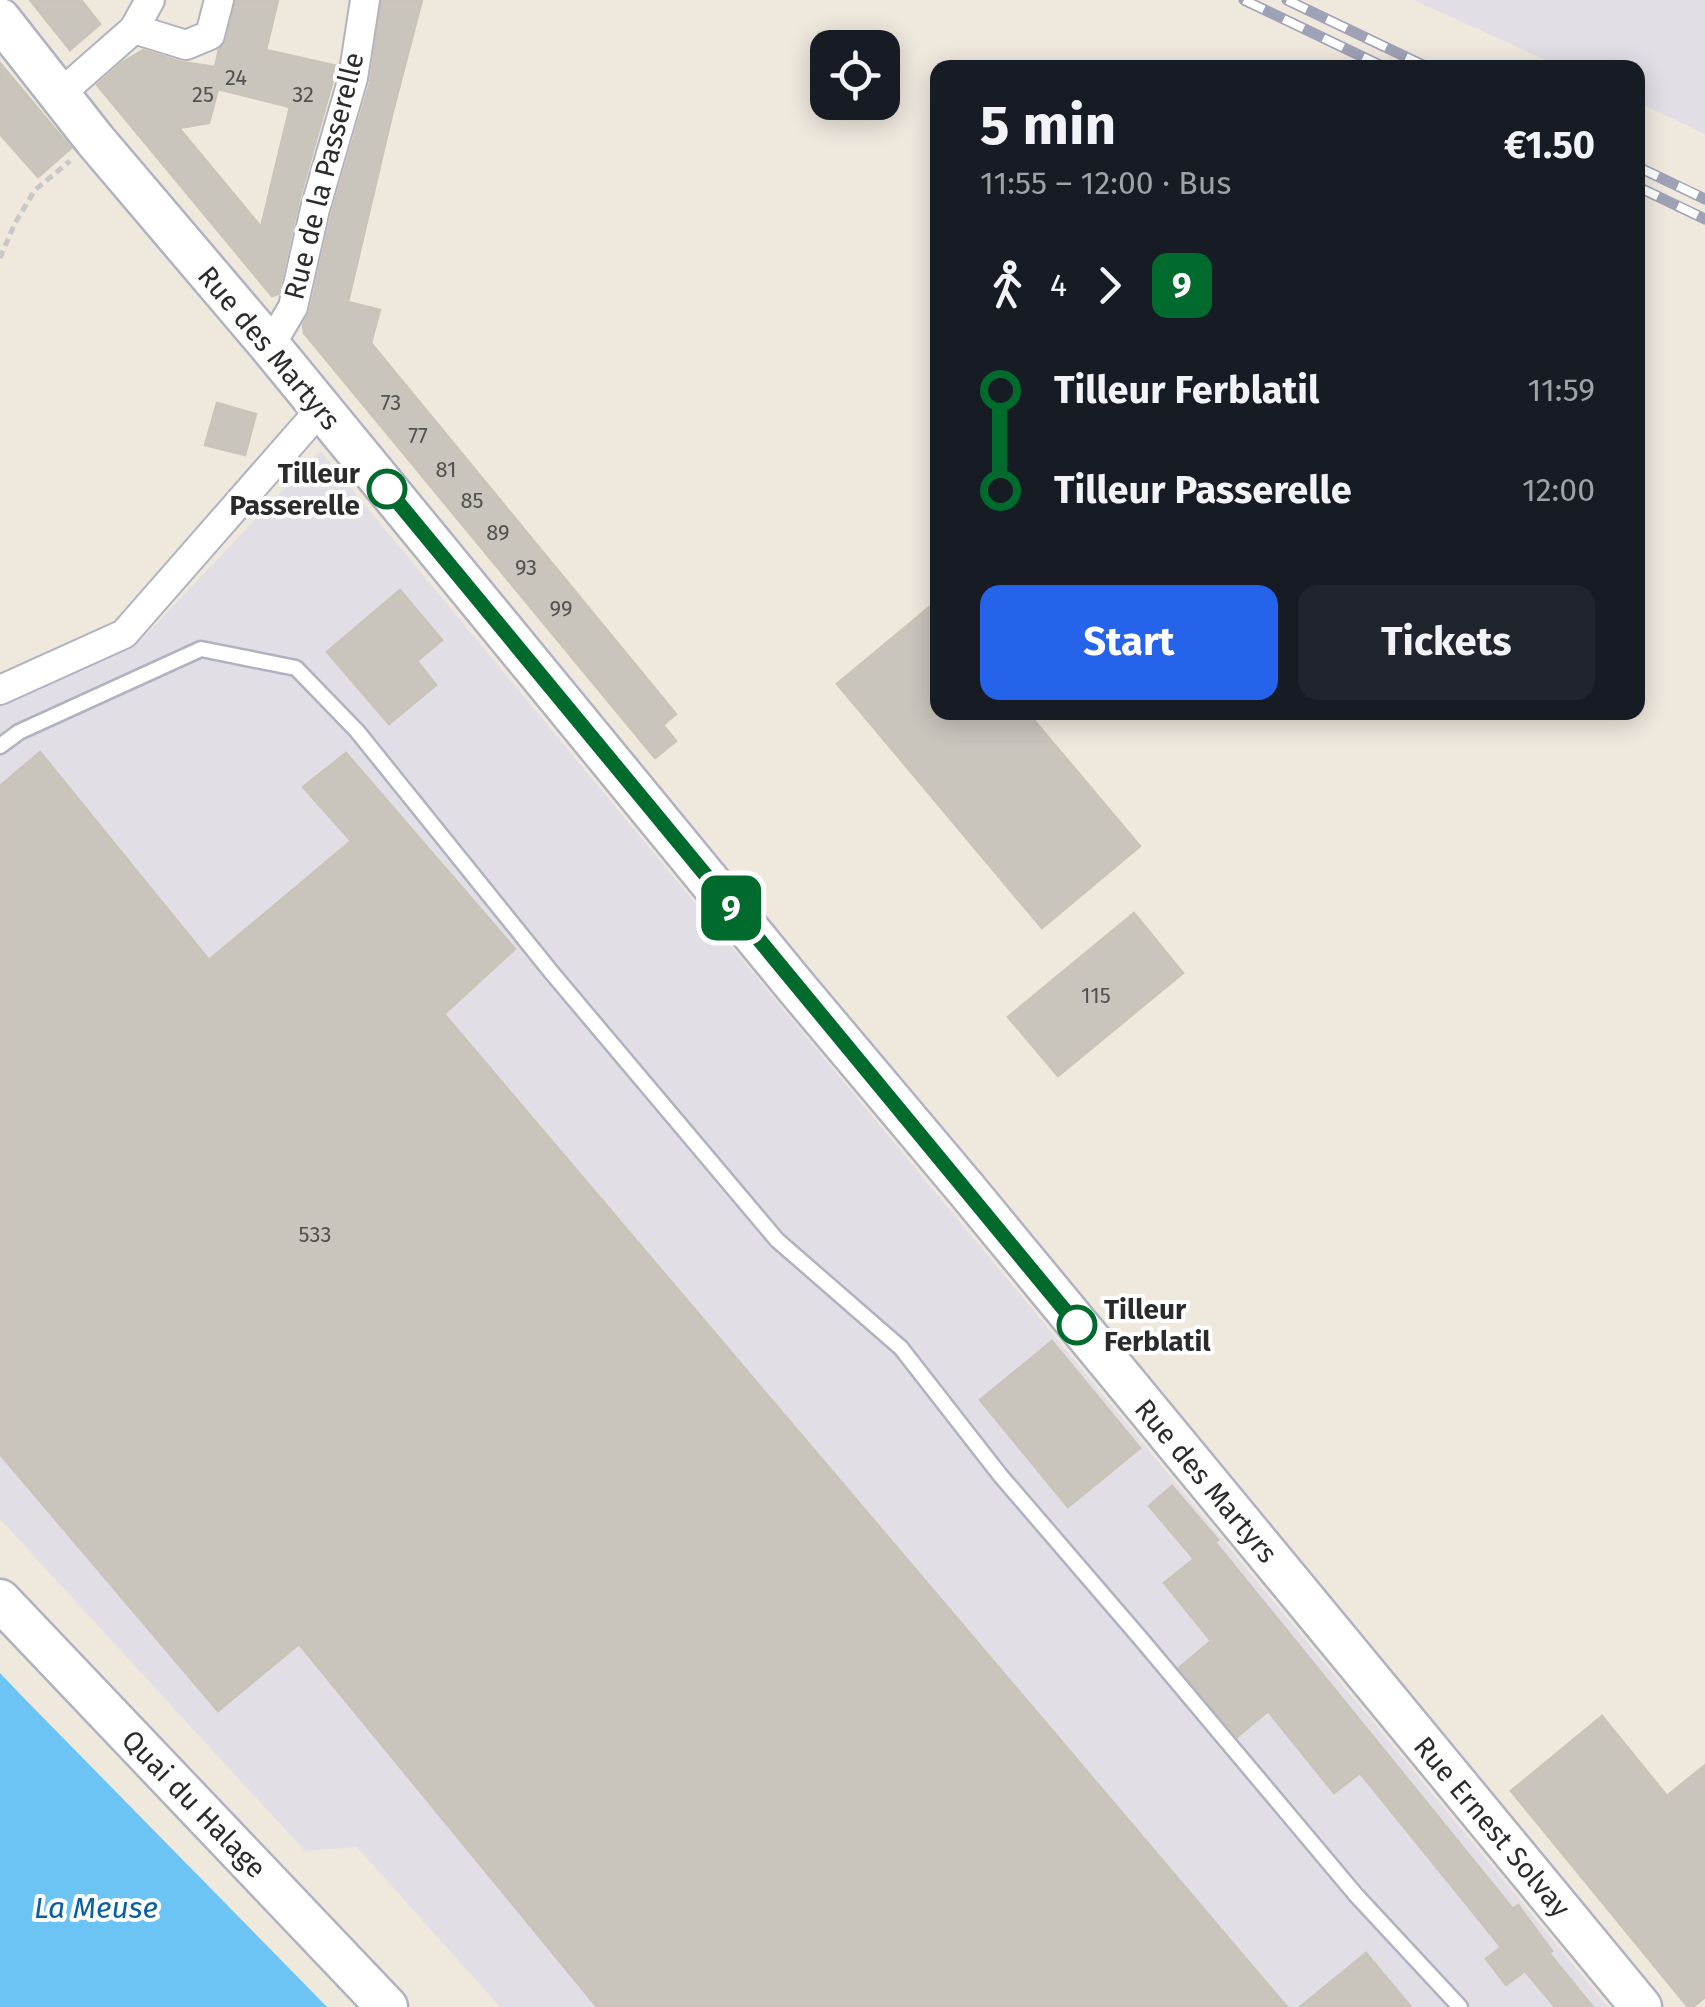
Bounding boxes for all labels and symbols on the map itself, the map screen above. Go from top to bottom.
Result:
street label: Rue de la Passerelle [277,49,371,303]
house number: 24 [225,64,247,91]
house number: 25 [192,81,214,108]
house number: 32 [292,81,314,108]
street label: Rue des Martyrs [191,259,347,437]
house number: 73 [381,389,401,416]
house number: 77 [408,422,428,449]
house number: 81 [436,456,457,483]
place label: Tilleur Passerelle [229,457,361,522]
marker: Tilleur Passerelle [368,470,406,508]
house number: 85 [460,487,484,514]
house number: 89 [486,519,510,546]
house number: 93 [515,554,537,581]
house number: 99 [549,595,573,622]
line badge: 9 [698,876,764,940]
house number: 115 [1081,982,1111,1009]
house number: 533 [299,1221,331,1248]
place label: Tilleur Ferblatil [1104,1293,1211,1358]
marker: Tilleur Ferblatil [1058,1306,1096,1344]
street label: Rue des Martyrs [1128,1392,1284,1570]
street label: Quai du Halage [115,1723,273,1885]
street label: Rue Ernest Solvay [1407,1730,1577,1924]
water label: La Meuse [34,1890,158,1926]

